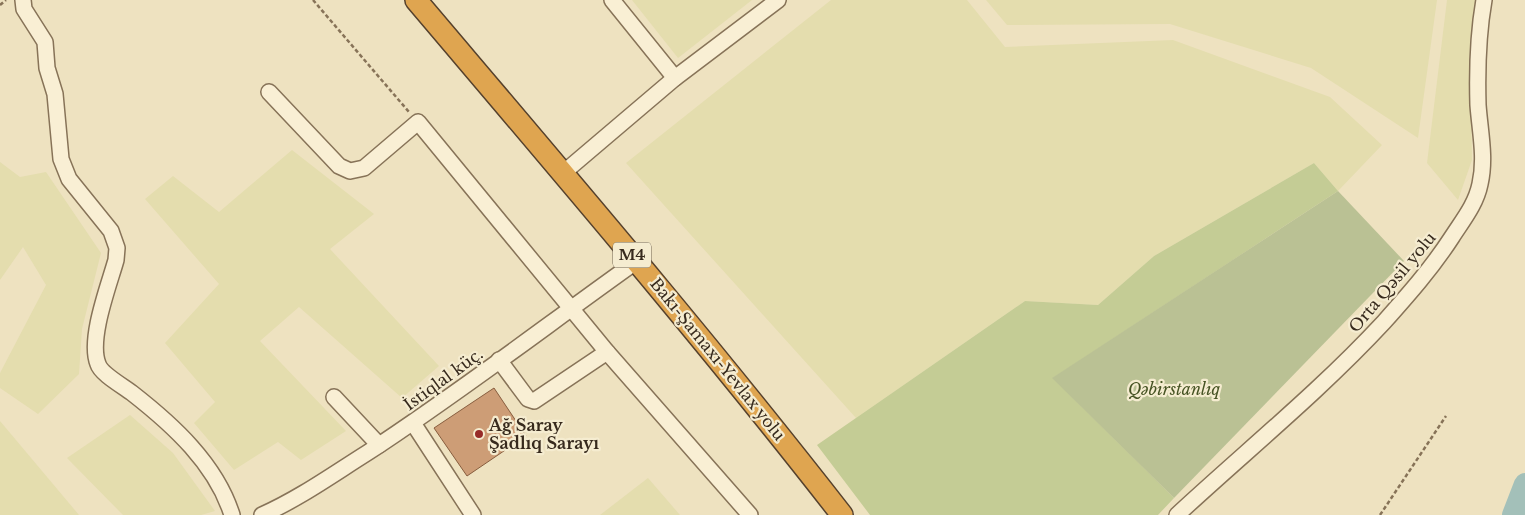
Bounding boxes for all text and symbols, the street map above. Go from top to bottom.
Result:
street label: Orta Qəsil yolu [1344,228,1440,336]
road number: M4 [613,242,651,268]
street label: Bakı-Şamaxı-Yevlax yolu [646,274,790,444]
street label: İstiqlal küç. [399,344,487,414]
park label: Qəbirstanlıq [1128,379,1220,399]
place label: Ağ Saray Şadlıq Sarayı [488,415,599,453]
marker: Ağ Saray Şadlıq Sarayı [473,428,485,440]

